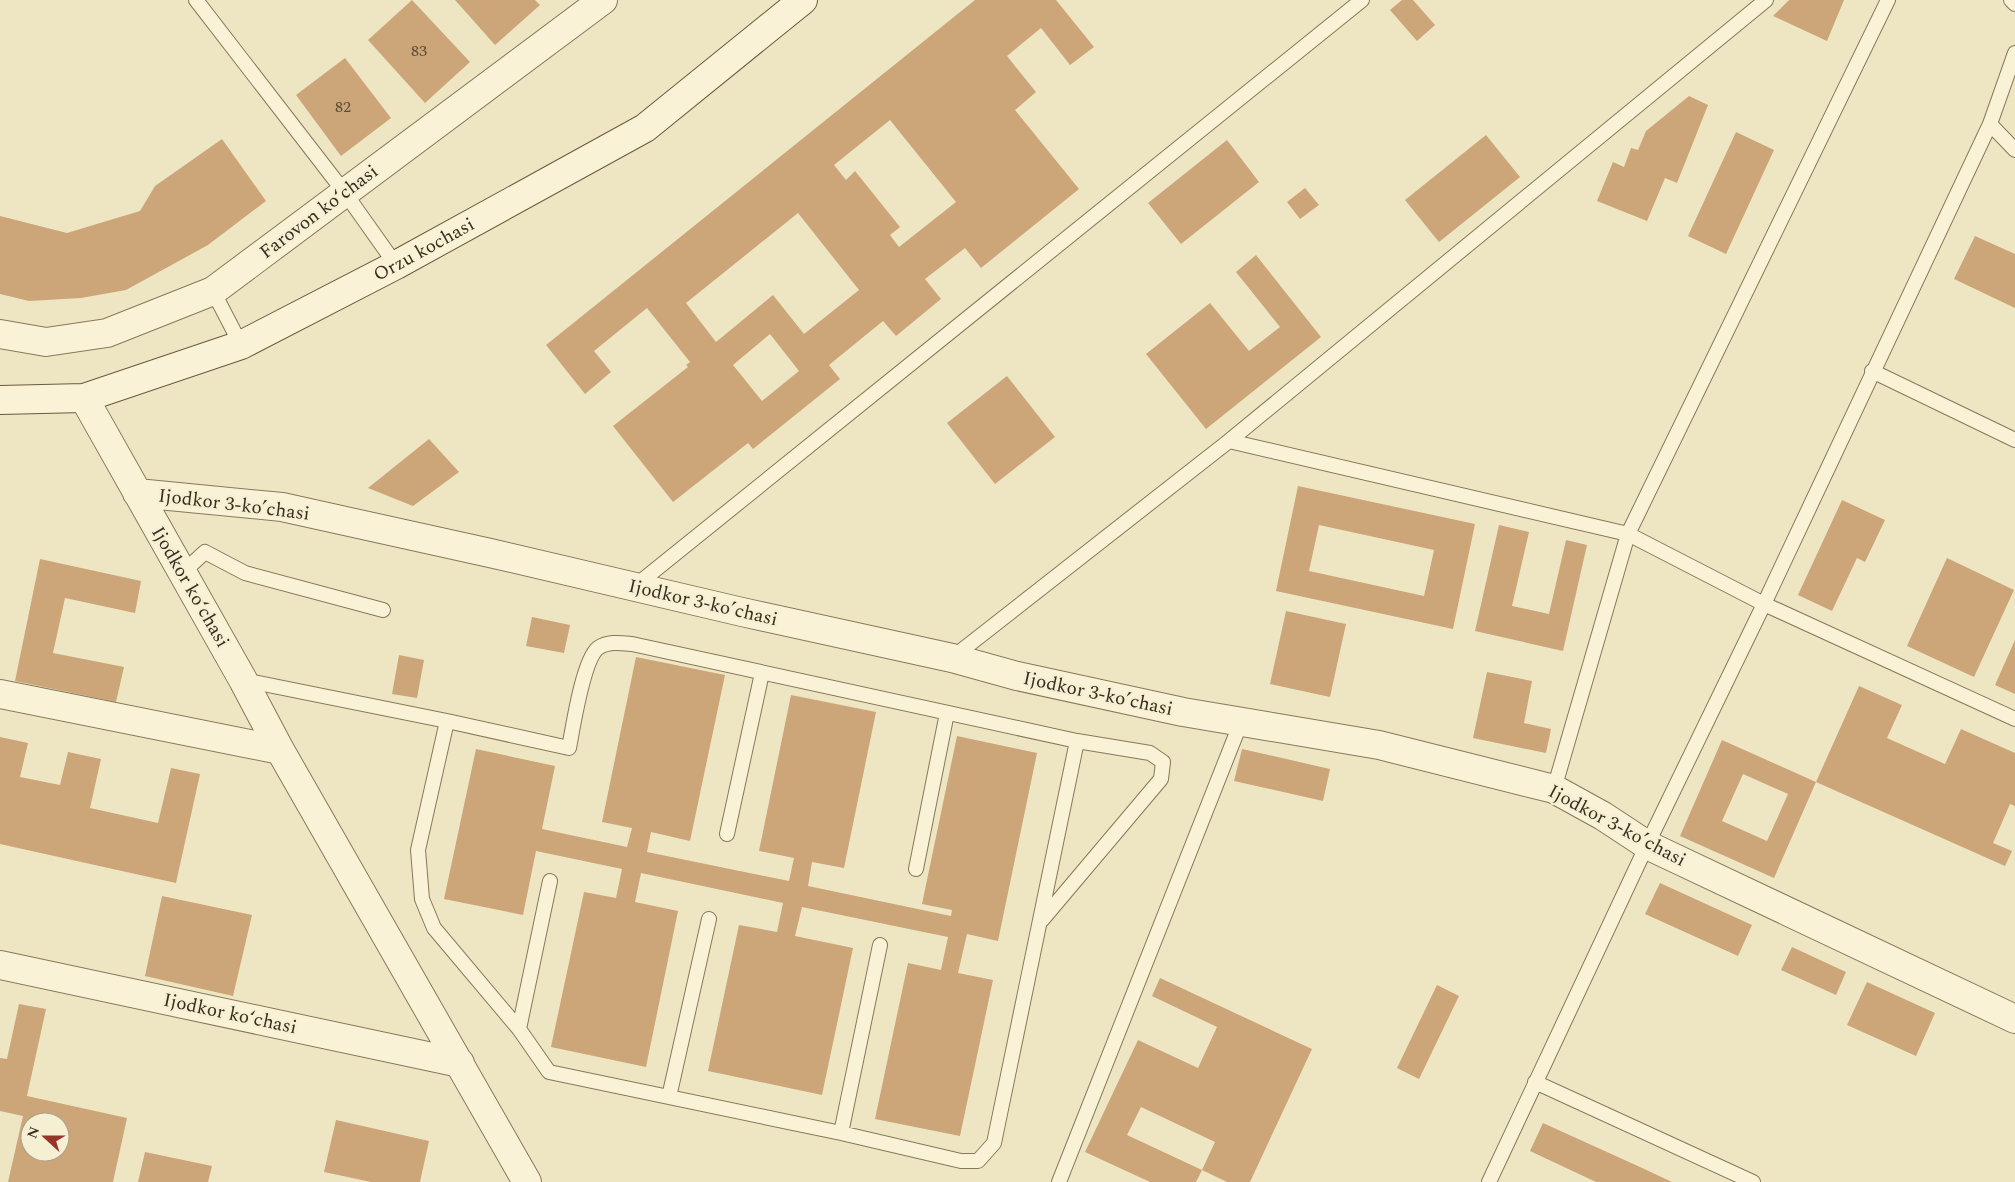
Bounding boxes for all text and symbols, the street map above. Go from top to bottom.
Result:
house number: 83 [411,39,427,63]
house number: 82 [335,95,351,119]
street label: Farovon koʻchasi [253,158,385,266]
street label: Orzu kochasi [368,210,480,289]
street label: Ijodkor 3-koʼchasi [157,481,311,529]
street label: Ijodkor koʻchasi [143,521,237,653]
street label: Ijodkor 3-koʼchasi [625,572,781,634]
street label: Ijodkor 3-koʼchasi [1020,664,1176,724]
street label: Ijodkor 3-koʼchasi [1543,777,1691,875]
street label: Ijodkor koʻchasi [161,986,299,1042]
north arrow [20,1112,70,1162]
text: N [21,1123,45,1142]

